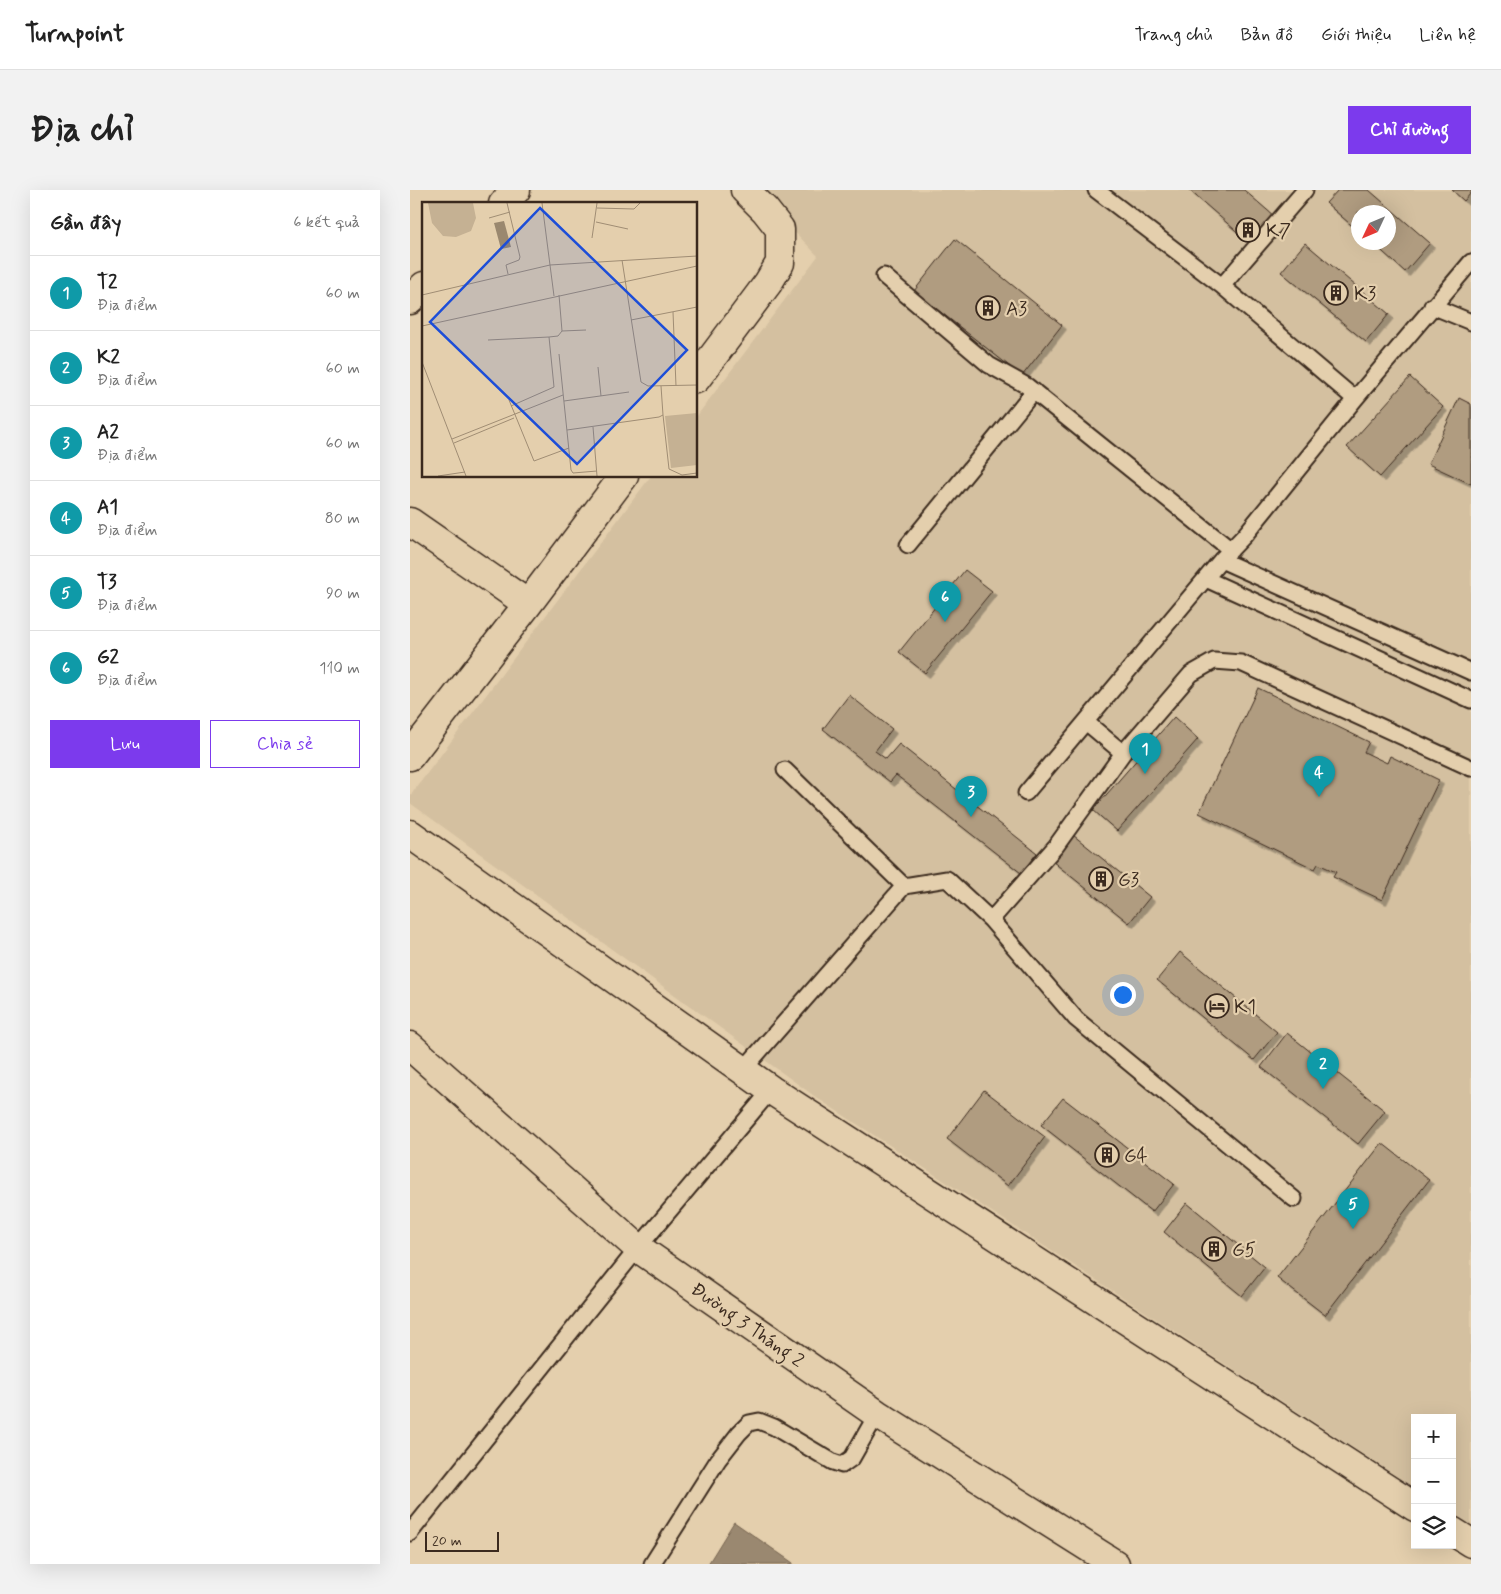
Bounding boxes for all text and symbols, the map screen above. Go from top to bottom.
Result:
text: Turnpoint [25,19,125,50]
text: Trang chủ [1135,23,1213,47]
text: Bản đồ [1241,23,1293,47]
text: Giới thiệu [1321,23,1391,47]
text: Liên hệ [1419,23,1476,47]
button: Chỉ đường [1348,106,1471,154]
text: Địa chỉ [30,107,134,153]
inset map [422,202,698,478]
north arrow [1351,205,1396,250]
text: Gần đây [50,209,121,237]
text: 6 kết quả [293,212,360,233]
building icon: K7 [1235,217,1261,243]
place label: K7 [1266,219,1291,244]
text: T2 [97,270,117,295]
building icon: K3 [1323,280,1349,306]
place label: K3 [1354,282,1376,307]
text: 1 [62,283,70,304]
text: 60 m [326,283,360,304]
text: Địa điểm [97,295,158,316]
building icon: A3 [975,295,1001,321]
place label: A3 [1006,297,1027,322]
text: K2 [97,345,120,370]
text: 2 [62,358,70,379]
text: 60 m [326,358,360,379]
text: Địa điểm [97,370,158,391]
text: A2 [97,420,119,445]
text: 3 [62,433,70,454]
text: 60 m [326,433,360,454]
text: Địa điểm [97,445,158,466]
text: A1 [97,495,118,520]
text: 4 [61,508,71,529]
text: 80 m [325,508,360,529]
text: Địa điểm [97,520,158,541]
text: T3 [97,570,117,595]
pin: 6 [929,581,961,622]
text: 5 [61,583,71,604]
text: 90 m [326,583,360,604]
text: Địa điểm [97,595,158,616]
text: G2 [97,645,119,670]
text: 6 [62,658,70,679]
text: 110 m [319,658,360,679]
text: Địa điểm [97,670,158,691]
button: Lưu [50,720,200,768]
button: Chia sẻ [210,720,360,768]
pin: 1 [1129,733,1161,774]
pin: 4 [1303,756,1335,797]
pin: 3 [955,776,987,817]
building icon: G3 [1088,866,1114,892]
place label: G3 [1118,868,1140,893]
your location [1110,982,1136,1008]
hotel icon: K1 [1204,993,1230,1019]
place label: K1 [1234,995,1256,1020]
pin: 2 [1307,1048,1339,1089]
building icon: G4 [1094,1142,1120,1168]
place label: G4 [1124,1144,1148,1169]
pin: 5 [1337,1188,1369,1229]
building icon: G5 [1201,1236,1227,1262]
place label: G5 [1232,1238,1256,1263]
street label: Đường 3 Tháng 2 [684,1277,809,1376]
map controls [1411,1414,1456,1549]
button: + [1411,1414,1456,1459]
button: − [1411,1459,1456,1504]
button: layers [1411,1504,1456,1549]
scale bar [425,1529,499,1552]
text: 20 m [432,1532,462,1550]

